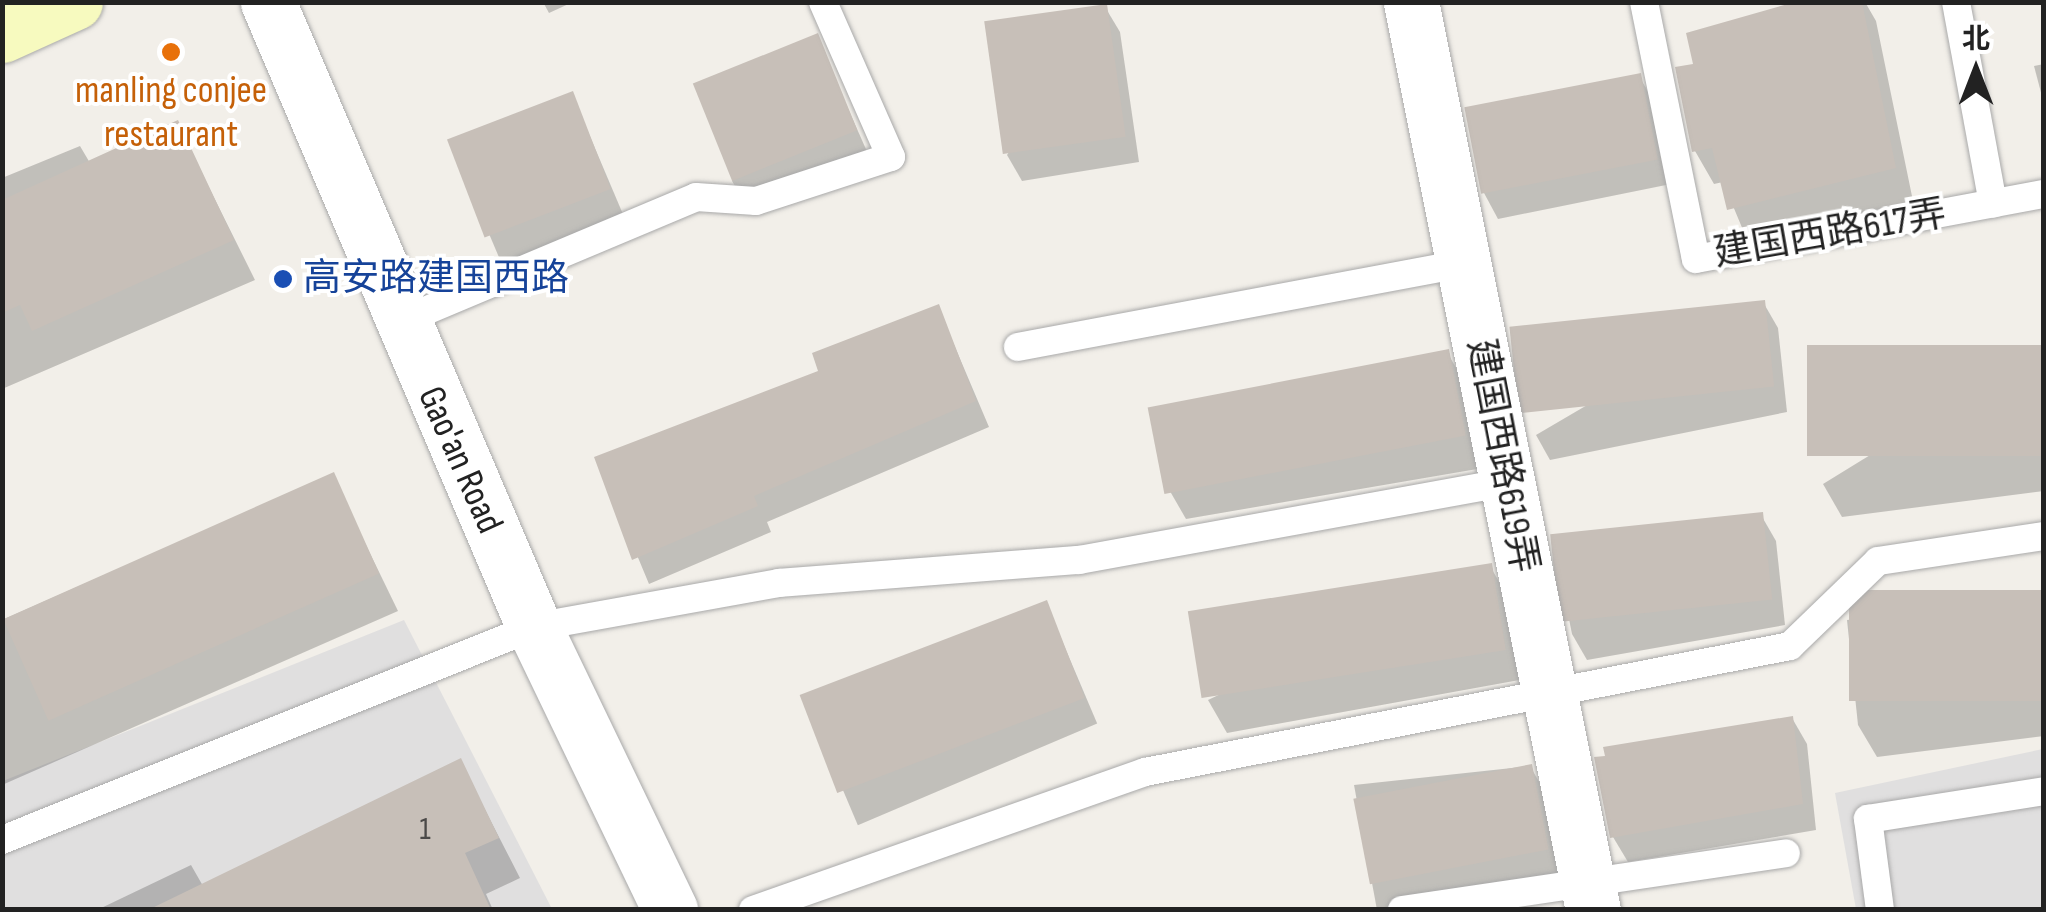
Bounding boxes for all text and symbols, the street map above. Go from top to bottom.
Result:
north arrow [1926,20,2026,120]
text: 北 [1962,23,1990,56]
marker: manling conjee restaurant [160,41,182,63]
place label: manling conjee restaurant [75,68,267,157]
street label: 建国西路617弄 [1710,191,1950,277]
place label: 高安路建国西路 [303,256,569,302]
marker: 高安路建国西路 [272,268,294,290]
street label: 建国西路619弄 [1457,335,1547,577]
street label: Gao'an Road [408,380,512,540]
house number: 1 [419,811,431,849]

